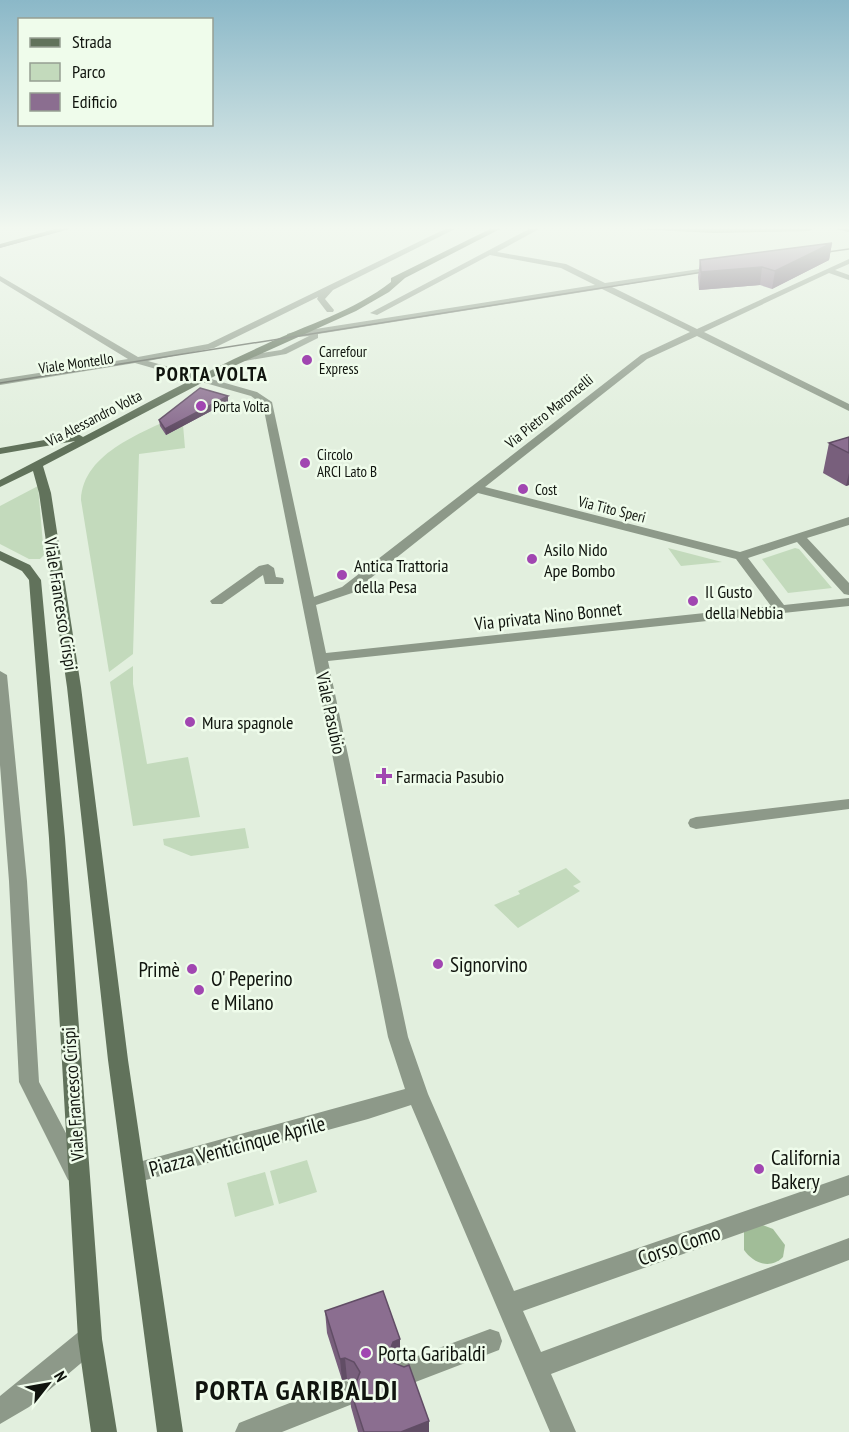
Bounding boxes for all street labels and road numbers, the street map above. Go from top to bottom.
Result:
street label: Viale Montello [36,348,115,378]
street label: Via Pietro Maroncelli [500,370,597,453]
street label: Via Alessandro Volta [42,386,145,451]
street label: Via Tito Speri [575,491,648,527]
street label: Viale Francesco Crispi [39,535,83,672]
street label: Via privata Nino Bonnet [472,597,623,635]
street label: Viale Pasubio [311,669,351,756]
street label: Viale Francesco Crispi [57,1026,89,1163]
street label: Piazza Venticinque Aprile [146,1109,328,1183]
street label: Corso Como [634,1218,724,1272]

